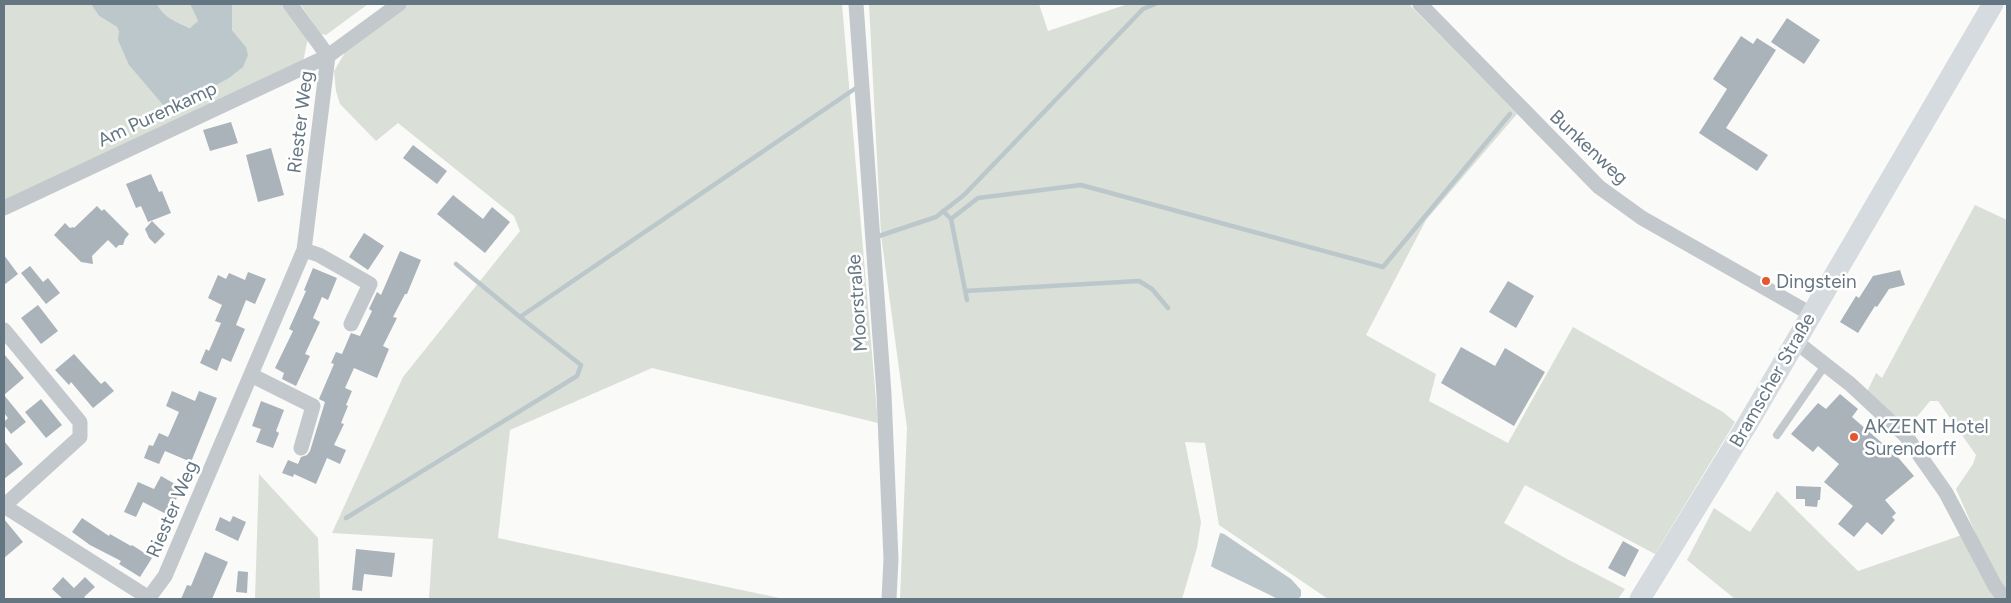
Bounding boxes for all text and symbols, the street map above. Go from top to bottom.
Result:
street label: Riester Weg [282,69,318,175]
street label: Am Purenkamp [94,76,220,152]
street label: Bunkenweg [1545,105,1633,189]
street label: Moorstraße [842,253,872,353]
place label: Dingstein [1776,270,1857,293]
marker: Dingstein [1760,275,1772,287]
street label: Bramscher Straße [1724,309,1820,451]
place label: AKZENT Hotel Surendorff [1864,415,1989,460]
marker: AKZENT Hotel Surendorff [1848,431,1860,443]
street label: Riester Weg [141,457,203,561]

